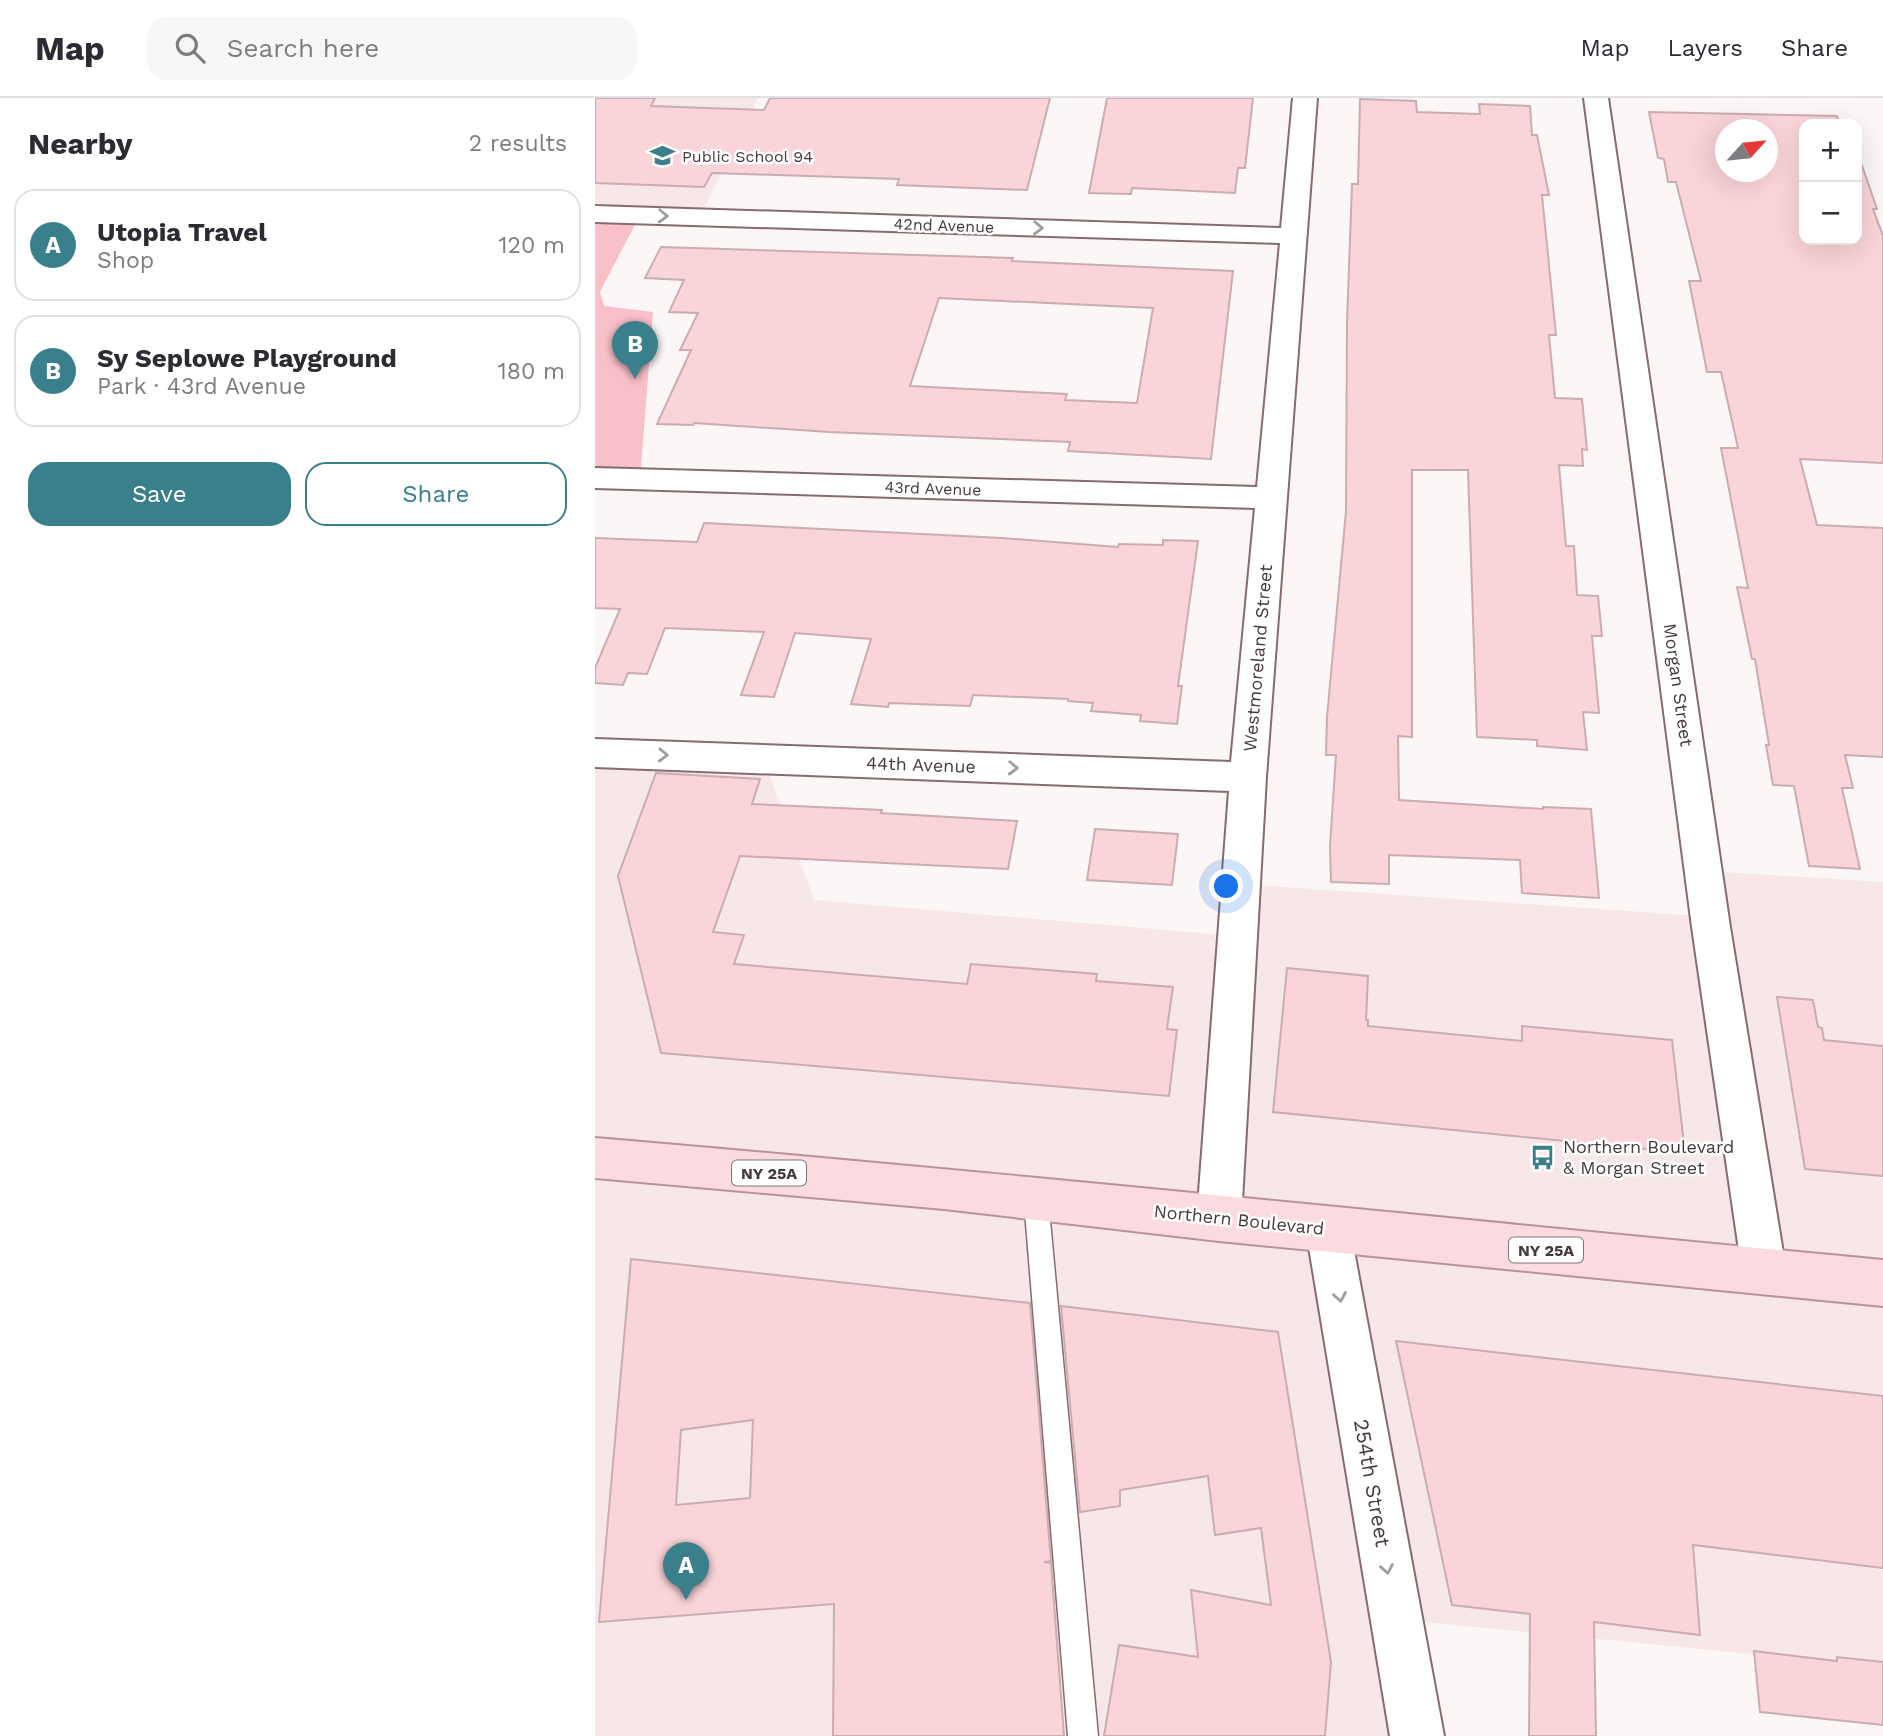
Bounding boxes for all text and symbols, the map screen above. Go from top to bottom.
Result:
search box [147,17,637,80]
text: Map [35,29,105,68]
icon: search [171,29,209,67]
text: Search here [227,33,379,63]
text: Map [1581,34,1629,62]
text: Layers [1667,34,1743,62]
text: Share [1781,34,1848,62]
north arrow [1715,119,1778,182]
map controls [1799,119,1862,245]
button: + [1799,119,1862,182]
text: Nearby [28,126,133,161]
text: 2 results [469,130,567,157]
school or university icon: Public School 94 [648,142,676,170]
place label: Public School 94 [682,147,813,166]
button: − [1799,182,1862,245]
one-way arrow [658,209,669,224]
street label: 42nd Avenue [893,214,995,237]
text: Utopia Travel [97,217,267,247]
one-way arrow [1032,220,1043,235]
text: A [45,232,61,259]
text: 120 m [499,232,565,259]
text: Shop [97,247,154,274]
pin: B [612,321,658,379]
text: Sy Seplowe Playground [97,343,397,373]
text: B [45,358,61,385]
text: 180 m [498,358,565,385]
text: Park · 43rd Avenue [97,373,306,400]
button: Save [28,462,291,526]
button: Share [305,462,567,526]
street label: 43rd Avenue [884,477,982,500]
street label: Westmoreland Street [1239,563,1276,752]
street label: Morgan Street [1659,622,1698,748]
one-way arrow [658,748,669,763]
street label: 44th Avenue [866,752,976,777]
one-way arrow [1008,761,1019,776]
your location [1209,869,1243,903]
place label: Northern Boulevard & Morgan Street [1563,1136,1734,1178]
bus stop icon: Northern Boulevard & Morgan Street [1529,1143,1557,1171]
road number: NY 25A [732,1161,806,1186]
street label: Northern Boulevard [1153,1200,1325,1239]
road number: NY 25A [1509,1238,1583,1262]
one-way arrow [1331,1291,1346,1303]
street label: 254th Street [1349,1417,1396,1549]
pin: A [663,1542,709,1600]
one-way arrow [1379,1563,1394,1575]

